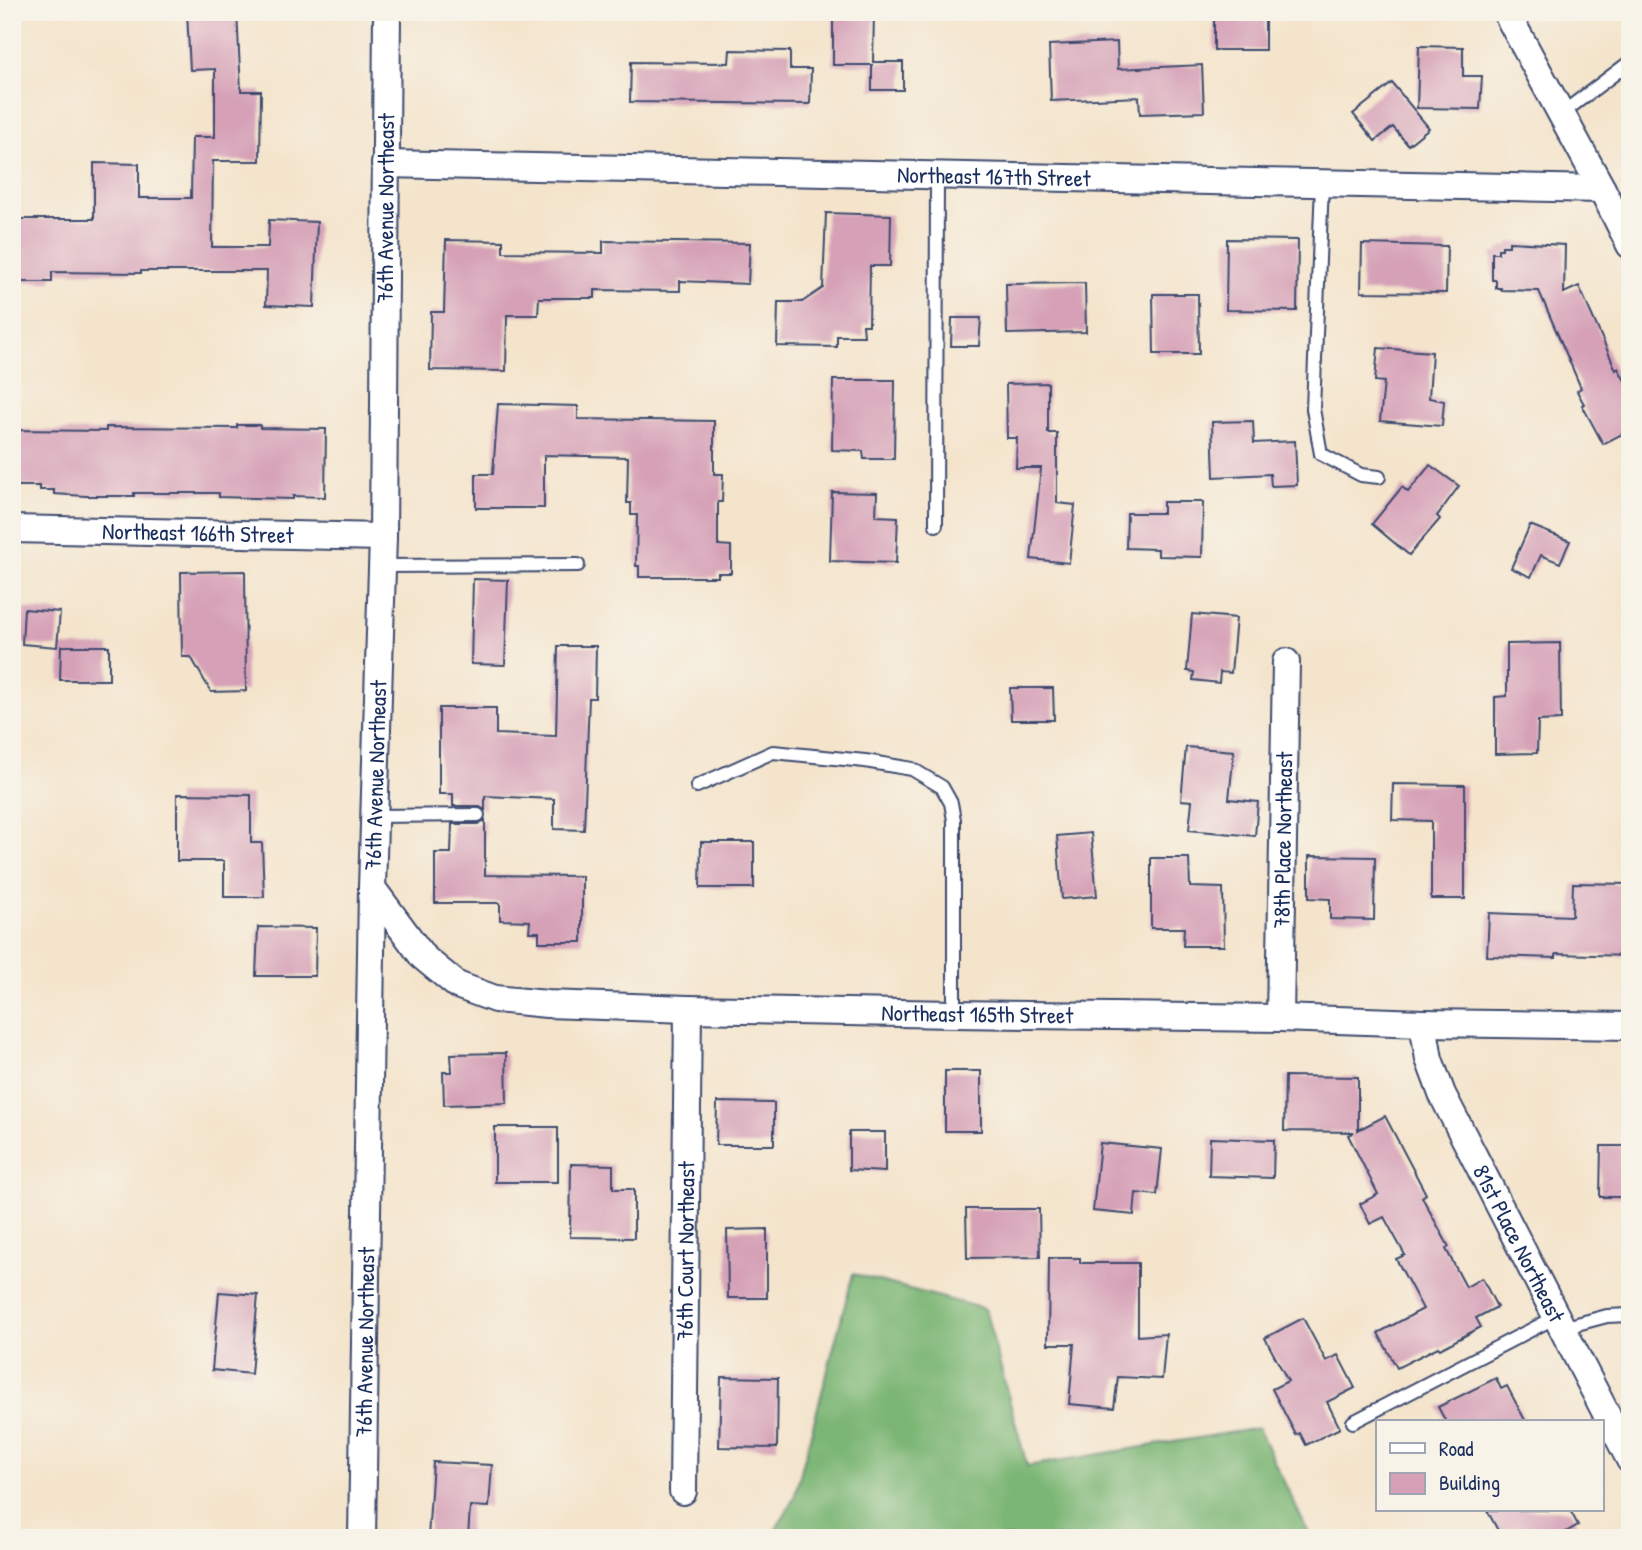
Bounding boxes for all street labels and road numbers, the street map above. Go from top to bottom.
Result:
street label: 76th Avenue Northeast [369,112,401,303]
street label: Northeast 167th Street [897,159,1092,194]
street label: Northeast 166th Street [102,515,295,550]
street label: 76th Avenue Northeast [357,679,394,871]
street label: 78th Place Northeast [1266,750,1300,929]
street label: Northeast 165th Street [881,997,1075,1030]
street label: 81st Place Northeast [1466,1159,1573,1328]
street label: 76th Court Northeast [669,1160,701,1341]
street label: 76th Avenue Northeast [348,1246,381,1437]

